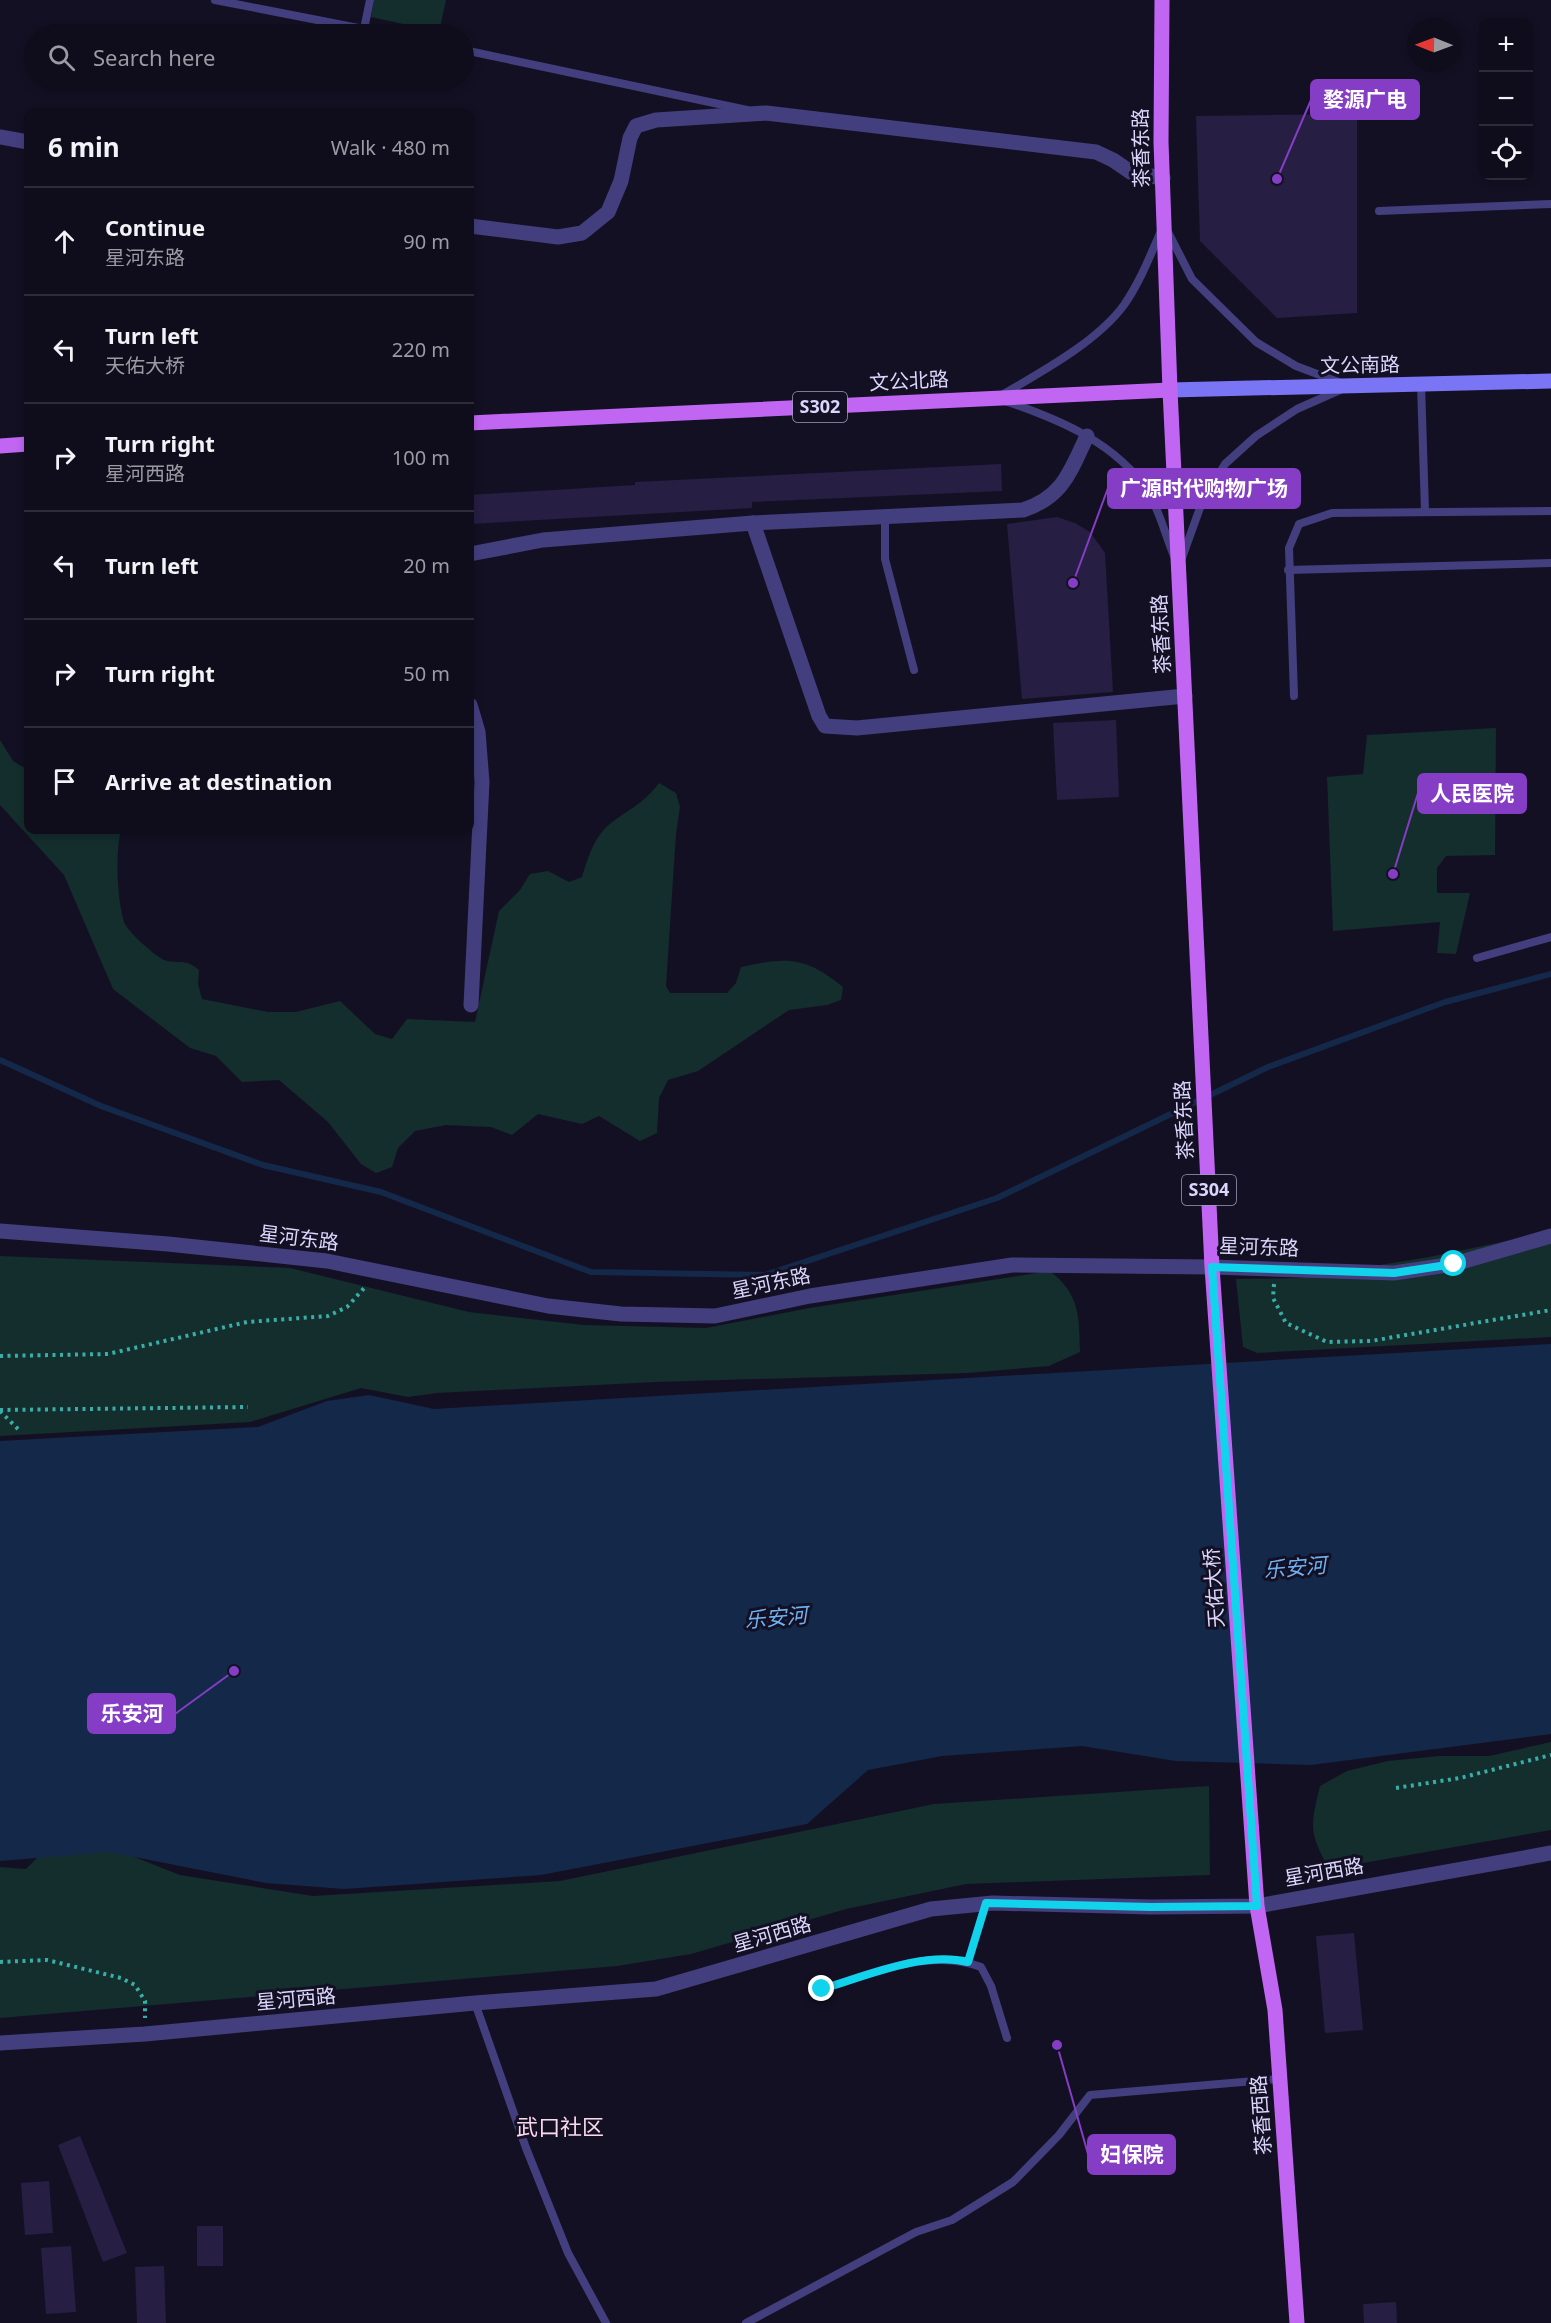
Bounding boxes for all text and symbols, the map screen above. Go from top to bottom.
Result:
north arrow [1407,18,1461,72]
map controls [1479,18,1533,180]
button: + [1479,18,1533,72]
search box [24,24,474,90]
icon: search [45,41,78,74]
text: Search here [93,42,215,72]
button: − [1479,72,1533,126]
callout: 婺源广电 [1311,80,1419,119]
text: 婺源广电 [1323,85,1407,113]
street label: 茶香东路 [1126,108,1155,188]
button: locate [1479,126,1533,180]
text: 6 min [48,129,120,165]
text: Walk · 480 m [331,134,450,161]
text: Continue [105,212,205,242]
icon: ahead [48,225,81,258]
text: 90 m [403,228,450,255]
text: 星河东路 [105,244,185,271]
text: Turn left [105,320,199,350]
icon: left [48,333,81,366]
text: 220 m [392,336,450,363]
street label: 文公南路 [1320,350,1400,379]
text: 天佑大桥 [105,352,185,379]
street label: 文公北路 [868,365,950,396]
road number: S302 [793,392,847,422]
text: Turn right [105,428,215,458]
icon: right [48,441,81,474]
text: 100 m [392,444,450,471]
text: 星河西路 [105,460,185,487]
callout: 广源时代购物广场 [1108,469,1300,508]
text: 广源时代购物广场 [1120,474,1288,502]
icon: left [48,549,81,582]
text: Turn left [105,550,199,580]
text: 20 m [403,552,450,579]
street label: 茶香东路 [1145,593,1176,675]
icon: right [48,657,81,690]
text: Turn right [105,658,215,688]
text: 50 m [403,660,450,687]
icon: arrive [48,765,81,798]
text: Arrive at destination [105,766,332,796]
callout: 人民医院 [1418,774,1526,813]
text: 人民医院 [1430,779,1514,807]
street label: 茶香东路 [1168,1079,1199,1161]
road number: S304 [1182,1175,1236,1205]
street label: 星河东路 [258,1219,340,1256]
street label: 星河东路 [1219,1232,1299,1261]
route start [1440,1250,1466,1276]
street label: 星河东路 [729,1261,813,1304]
street label: 天佑大桥 [1197,1547,1230,1629]
water label: 乐安河 [1262,1550,1331,1584]
water label: 乐安河 [743,1600,812,1634]
callout: 乐安河 [88,1694,175,1733]
text: 乐安河 [101,1699,164,1727]
street label: 星河西路 [1282,1851,1366,1892]
street label: 星河西路 [730,1910,814,1958]
route end [808,1975,834,2001]
street label: 星河西路 [255,1982,337,2015]
street label: 茶香西路 [1244,2074,1277,2156]
district label: 武口社区 [516,2111,604,2141]
callout: 妇保院 [1088,2135,1175,2174]
text: 妇保院 [1101,2140,1164,2168]

